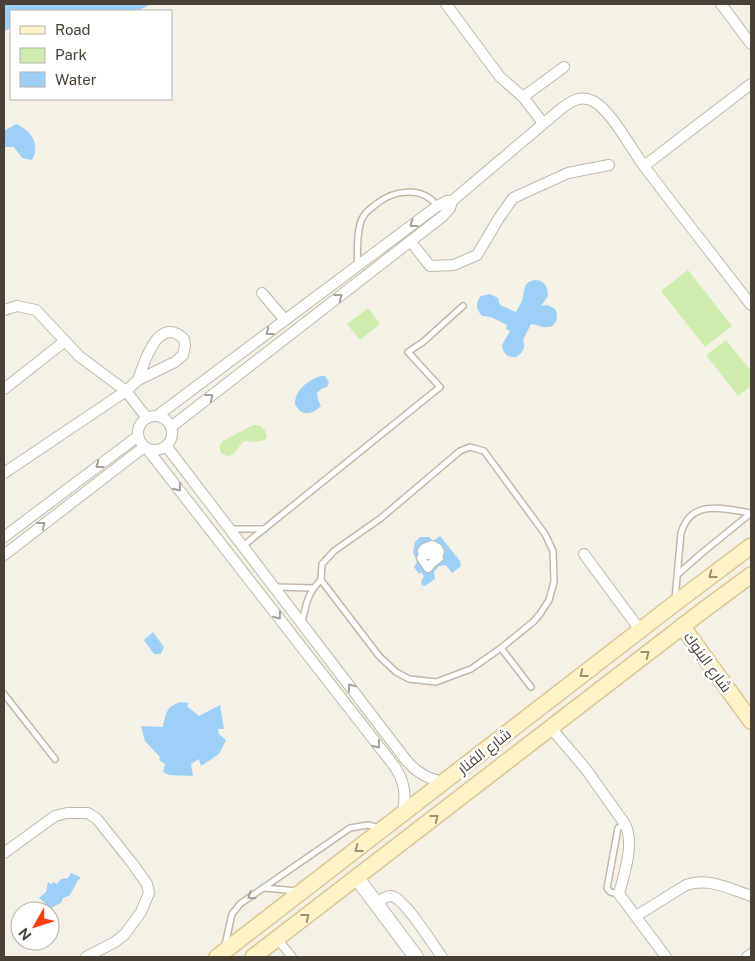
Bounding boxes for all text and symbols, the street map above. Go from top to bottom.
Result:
legend [10,10,172,100]
text: Road [55,21,91,38]
text: Park [55,46,87,63]
text: Water [55,71,97,88]
one-way arrow [410,219,419,227]
one-way arrow [333,295,342,303]
one-way arrow [266,327,275,335]
one-way arrow [204,394,213,402]
one-way arrow [96,460,105,468]
one-way arrow [172,482,181,492]
one-way arrow [36,523,45,531]
one-way arrow [709,570,718,578]
one-way arrow [272,610,280,619]
street label: شارع البنوك [678,629,735,697]
one-way arrow [640,652,649,660]
one-way arrow [580,669,589,677]
one-way arrow [348,684,356,693]
street label: شارع الفنار [453,725,516,780]
one-way arrow [372,739,380,748]
one-way arrow [429,814,438,823]
one-way arrow [355,843,364,851]
one-way arrow [247,890,256,900]
north arrow [10,901,60,951]
one-way arrow [300,914,309,922]
text: N [15,925,35,943]

